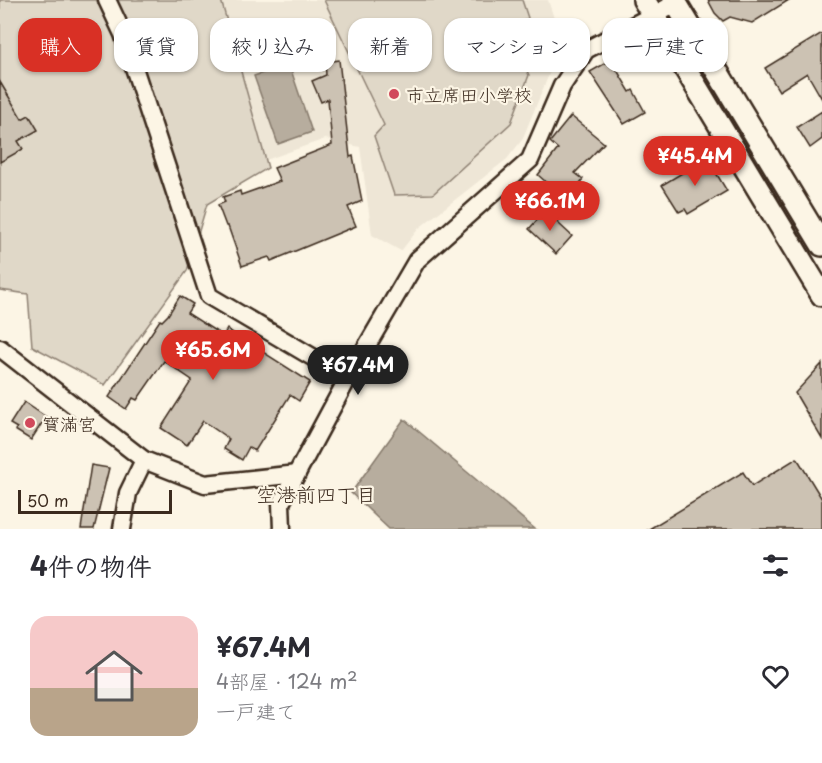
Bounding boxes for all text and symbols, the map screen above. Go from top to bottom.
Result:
chip: 購入 [18,18,102,72]
chip: 賃貸 [114,18,198,72]
chip: 絞り込み [210,18,336,72]
chip: 新着 [348,18,432,72]
chip: マンション [444,18,590,72]
chip: 一戸建て [602,18,728,72]
place label: 市立席田小学校 [406,81,532,108]
marker: 市立席田小学校 [387,87,401,101]
pin: ¥45.4M [646,136,744,187]
text: ¥45.4M [657,140,733,170]
pin: ¥66.1M [501,181,599,232]
text: ¥66.1M [515,185,585,215]
pin: ¥65.6M [164,330,262,381]
text: ¥65.6M [175,334,251,364]
pin: ¥67.4M [309,345,407,396]
text: ¥67.4M [321,349,395,379]
place label: 寳滿宮 [42,410,96,437]
marker: 寳滿宮 [23,416,37,430]
district label: 空港前四丁目 [256,479,376,509]
scale bar [18,487,172,514]
text: 50 m [27,488,68,512]
text: 4件の物件 [30,546,152,585]
icon: filters [759,549,792,582]
text: ¥67.4M [216,627,311,666]
icon: home [78,640,150,712]
icon: heart [759,660,792,693]
text: 4部屋 · 124 m² [216,666,358,696]
text: 一戸建て [216,696,296,726]

